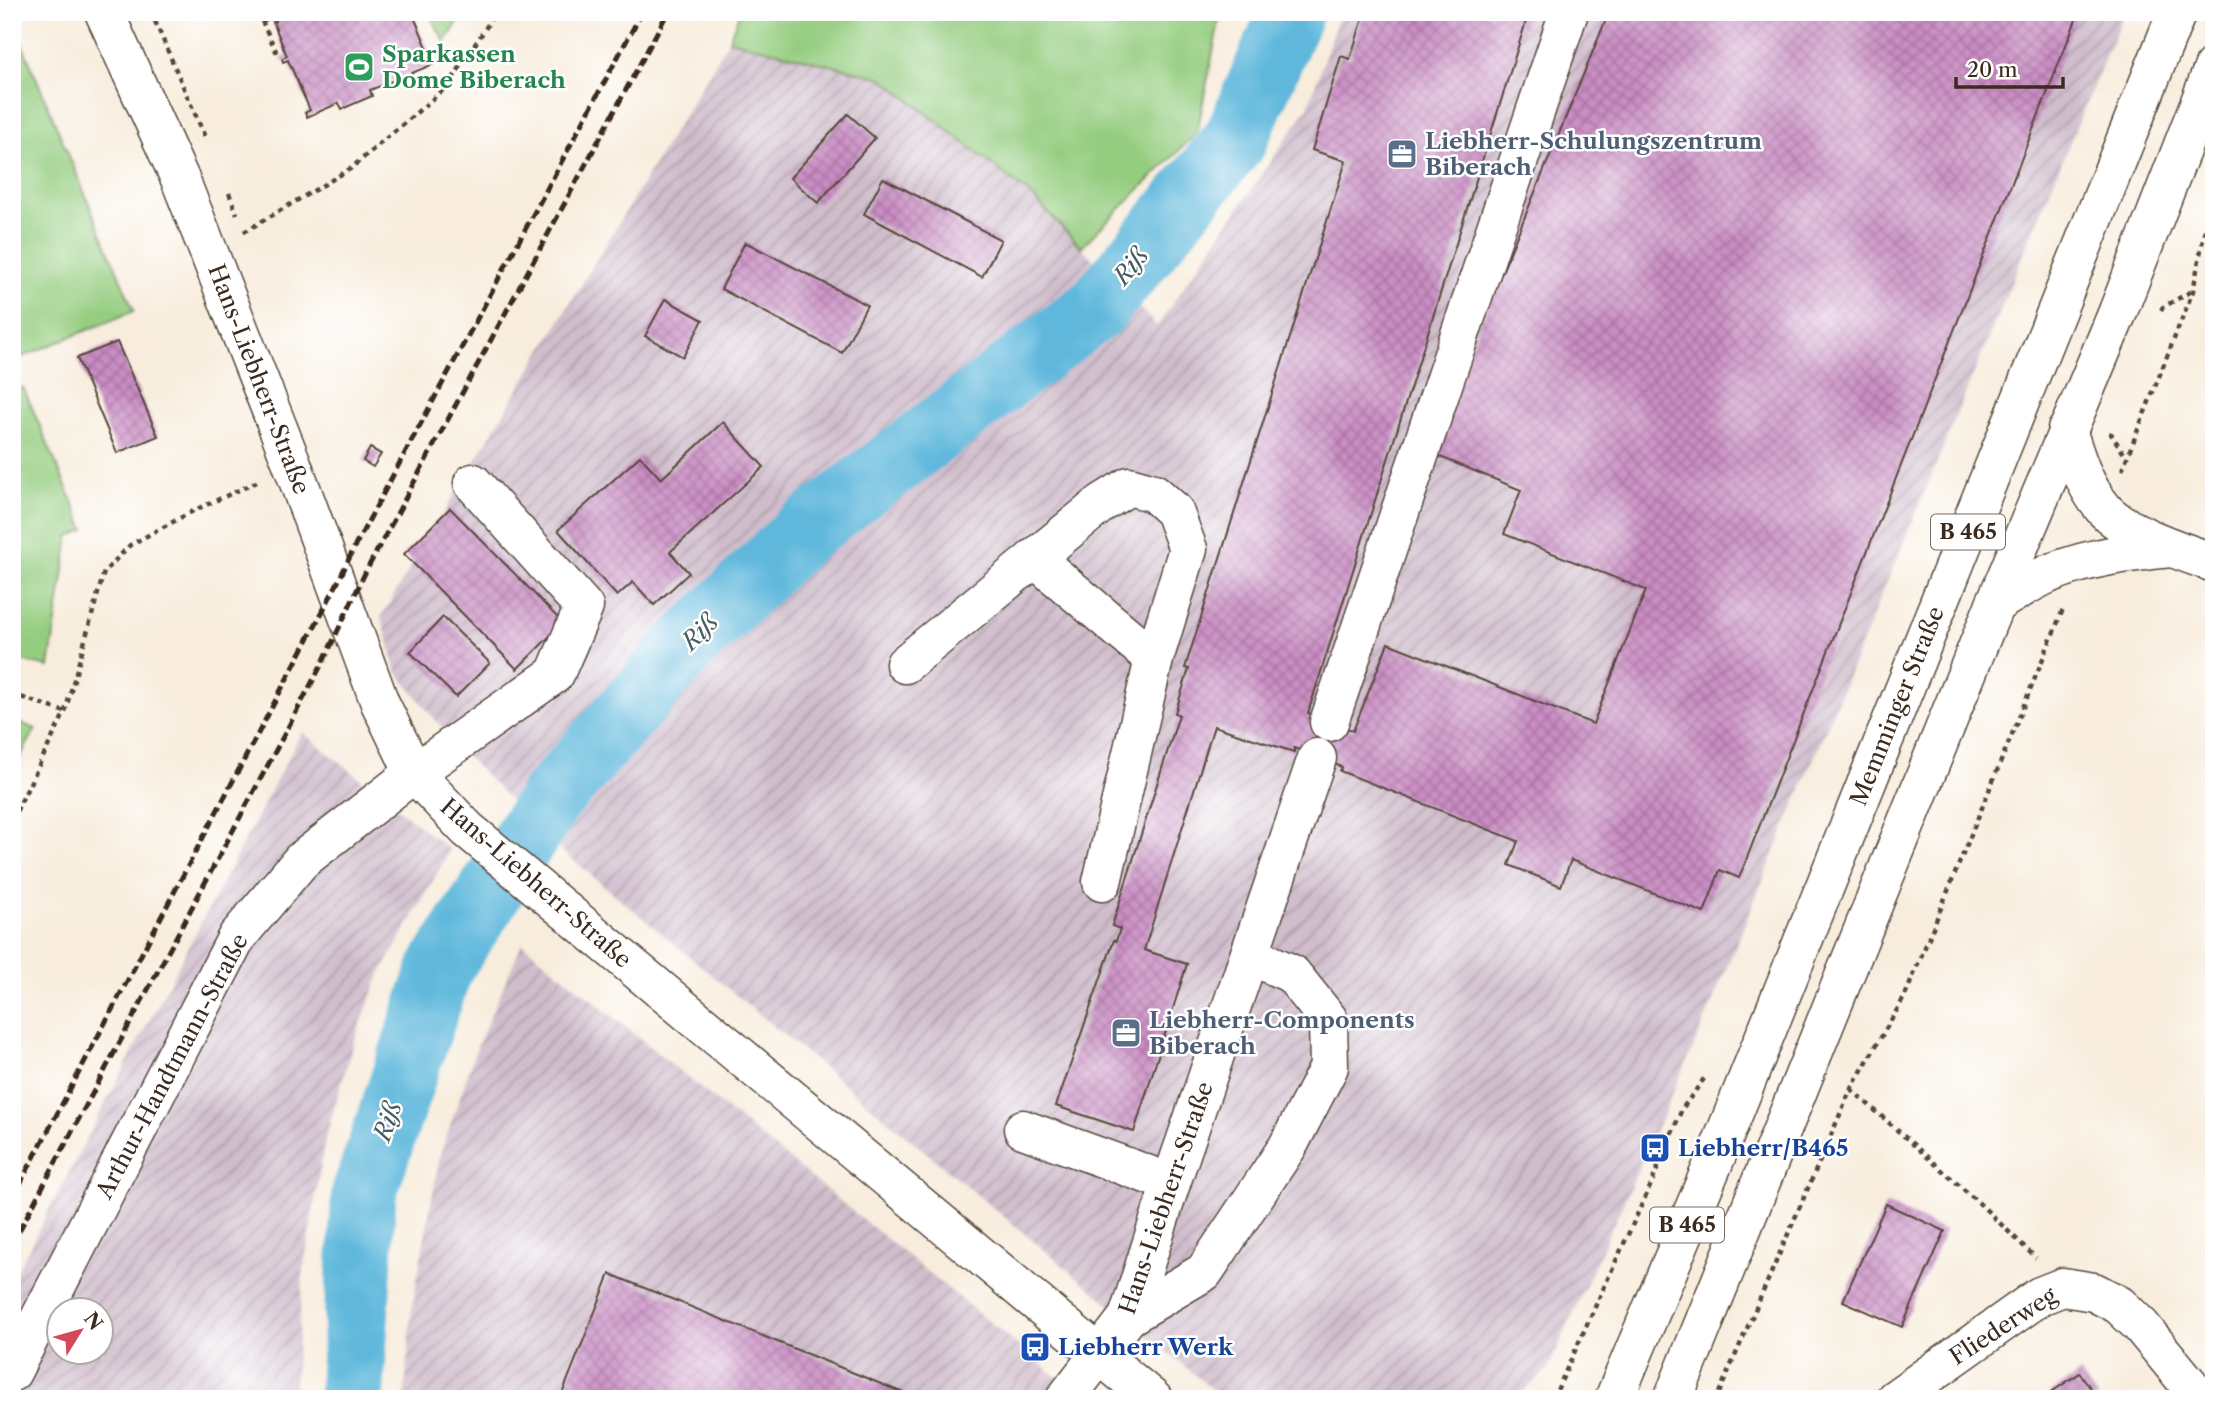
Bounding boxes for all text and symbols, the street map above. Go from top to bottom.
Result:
place label: Sparkassen Dome Biberach [382,40,566,94]
scale bar [1956,46,2063,90]
sports icon: Sparkassen Dome Biberach [342,50,376,84]
text: 20 m [1967,57,2018,82]
place label: Liebherr-Schulungszentrum Biberach [1425,127,1762,181]
office icon: Liebherr-Schulungszentrum Biberach [1385,137,1419,171]
water label: Riß [1106,241,1154,292]
street label: Hans-Liebherr-Straße [202,260,316,498]
road number: B 465 [1931,514,2005,550]
street label: Memminger Straße [1844,602,1950,810]
water label: Riß [674,607,724,657]
street label: Hans-Liebherr-Straße [435,792,637,974]
street label: Arthur-Handtmann-Straße [90,929,254,1204]
place label: Liebherr-Components Biberach [1149,1006,1415,1060]
office icon: Liebherr-Components Biberach [1109,1016,1143,1050]
street label: Hans-Liebherr-Straße [1113,1078,1219,1318]
water label: Riß [367,1097,408,1146]
bus stop icon: Liebherr/B465 [1638,1131,1672,1165]
place label: Liebherr/B465 [1678,1134,1848,1162]
road number: B 465 [1650,1208,1724,1242]
street label: Fliederweg [1944,1281,2062,1371]
north arrow [46,1296,116,1366]
text: N [79,1308,107,1335]
bus stop icon: Liebherr Werk [1018,1330,1052,1364]
place label: Liebherr Werk [1058,1333,1234,1361]

